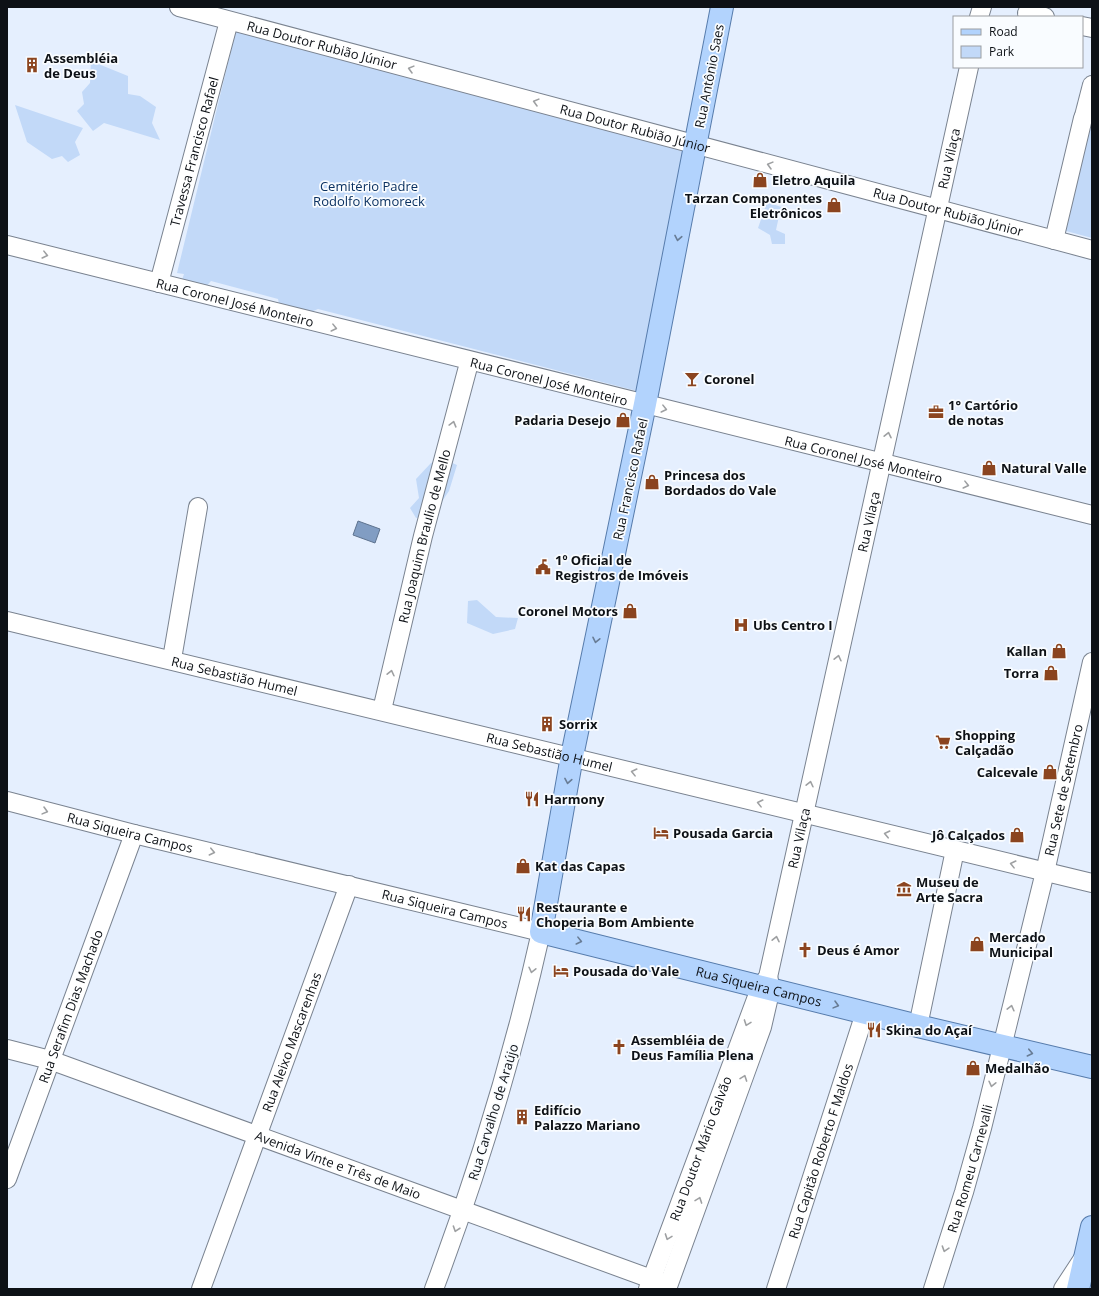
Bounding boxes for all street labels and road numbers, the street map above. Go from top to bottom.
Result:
street label: Rua Doutor Rubião Júnior [245,16,400,74]
street label: Rua Antônio Saes [690,22,728,130]
street label: Travessa Francisco Rafael [165,75,223,229]
street label: Rua Doutor Rubião Júnior [558,100,713,157]
street label: Rua Vilaça [933,126,964,191]
street label: Rua Doutor Rubião Júnior [871,183,1026,241]
street label: Rua Coronel José Monteiro [154,274,316,331]
street label: Rua Coronel José Monteiro [468,353,630,410]
street label: Rua Francisco Rafael [608,416,652,542]
street label: Rua Coronel José Monteiro [783,431,945,488]
street label: Rua Joaquim Braulio de Mello [394,447,455,625]
street label: Rua Vilaça [853,490,884,554]
street label: Rua Sebastião Humel [170,652,299,700]
street label: Rua Sete de Setembro [1040,722,1087,858]
street label: Rua Sebastião Humel [485,728,614,776]
street label: Rua Vilaça [783,806,814,870]
street label: Rua Siqueira Campos [65,808,195,857]
street label: Rua Siqueira Campos [380,885,510,933]
street label: Rua Serafim Dias Machado [34,927,107,1086]
street label: Rua Siqueira Campos [694,962,824,1011]
street label: Rua Aleixo Mascarenhas [258,970,325,1114]
street label: Rua Carvalho de Araújo [464,1041,522,1183]
street label: Rua Capitão Roberto F Maldos [784,1061,857,1241]
street label: Rua Doutor Mário Galvão [665,1073,736,1223]
street label: Rua Romeu Carnevalli [943,1102,997,1235]
street label: Avenida Vinte e Três de Maio [253,1126,424,1203]

